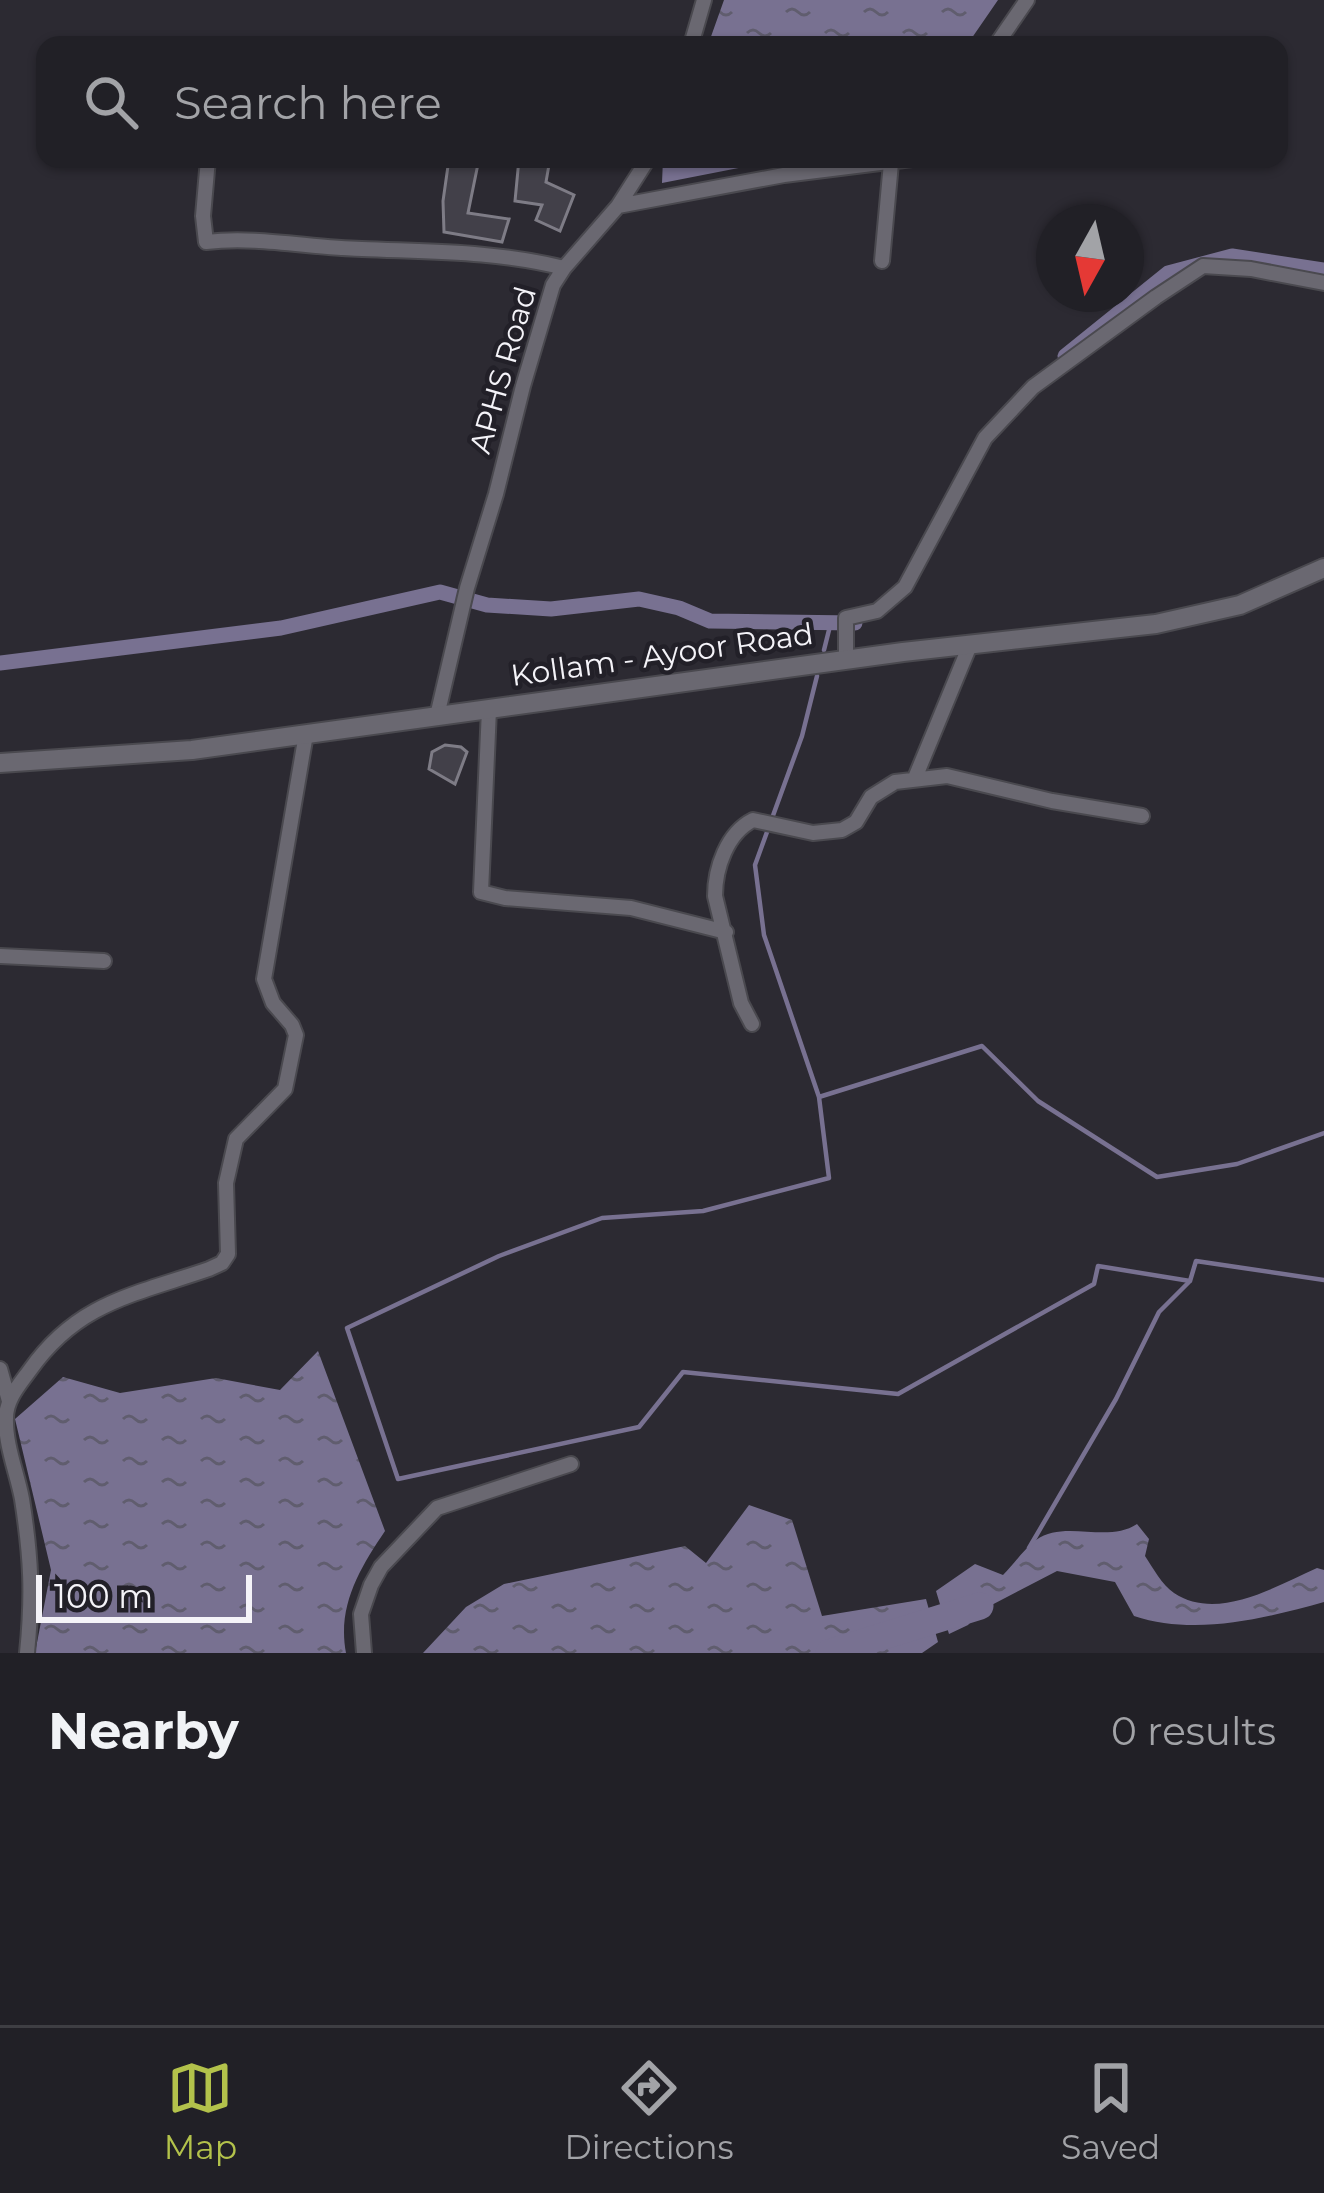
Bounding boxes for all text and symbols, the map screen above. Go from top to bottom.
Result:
search box [36,36,1288,168]
icon: search [78,69,144,135]
text: Search here [174,75,442,130]
north arrow [1036,204,1144,312]
street label: APHS Road [461,282,544,458]
street label: Kollam - Ayoor Road [508,615,815,694]
scale bar [36,1569,252,1622]
text: 100 m [54,1576,153,1616]
text: Nearby [48,1700,239,1762]
text: 0 results [1111,1707,1276,1755]
tab: Map [164,2055,237,2167]
tab: Directions [565,2055,734,2167]
tab: Saved [1061,2055,1160,2167]

